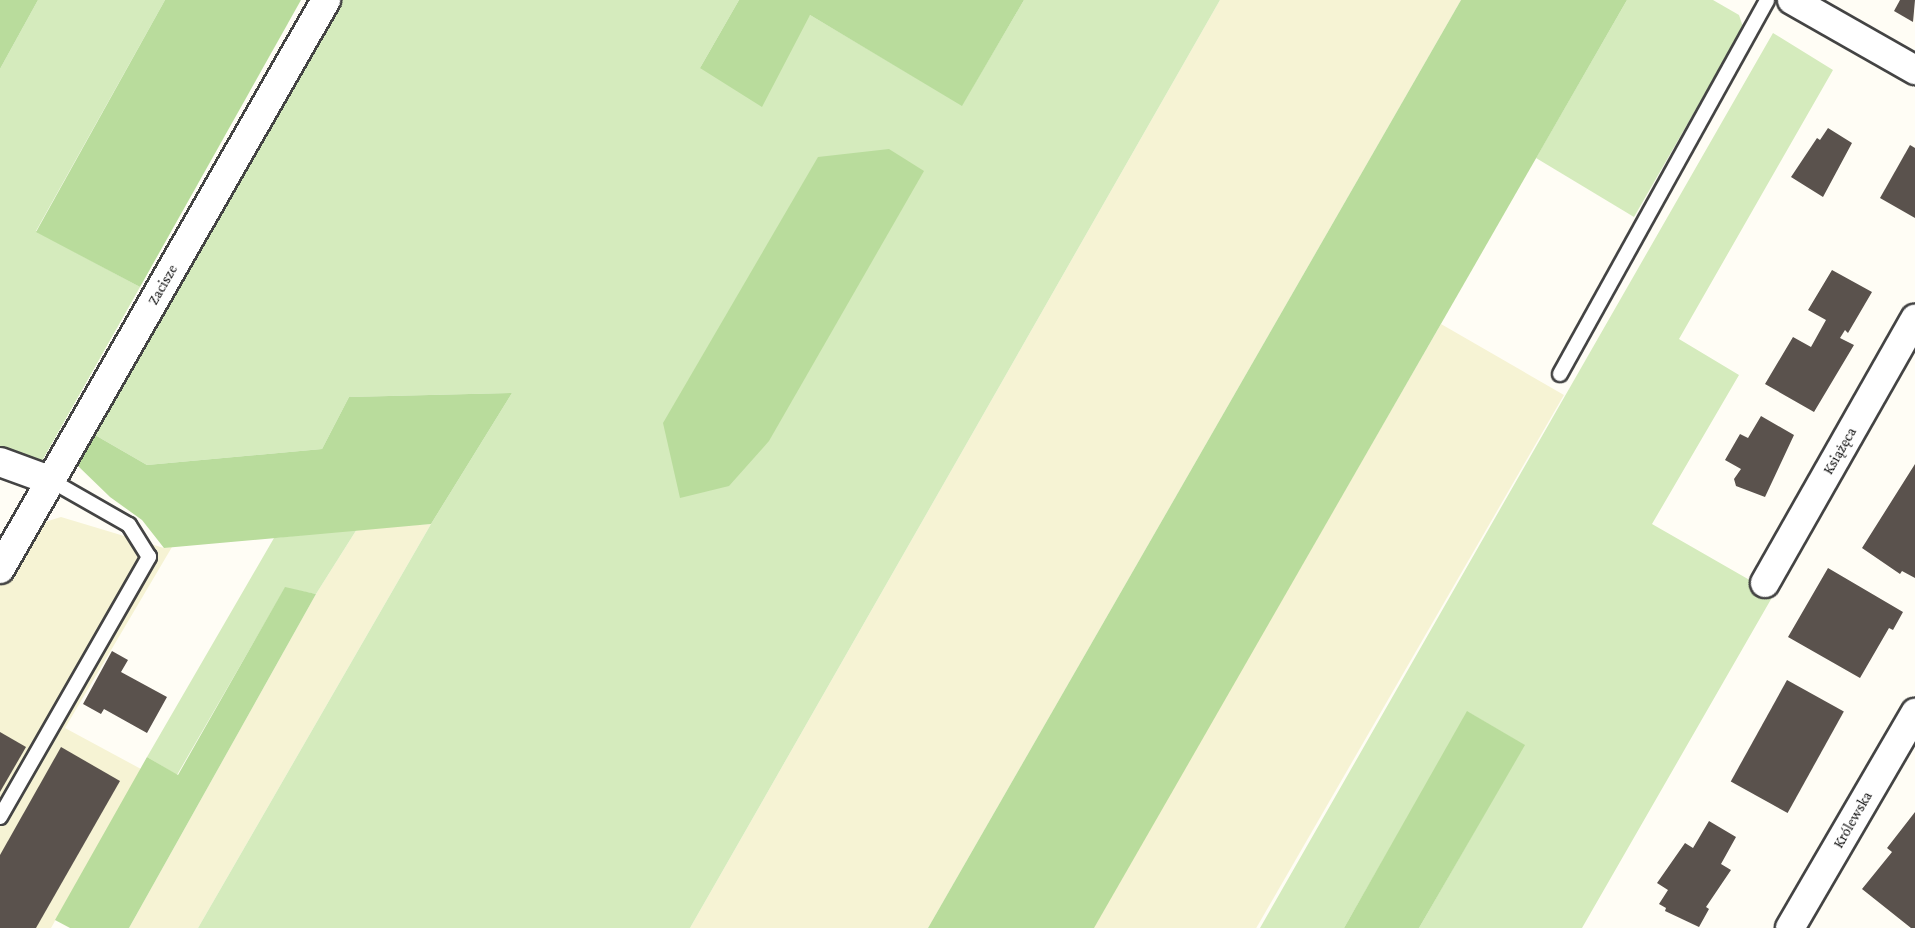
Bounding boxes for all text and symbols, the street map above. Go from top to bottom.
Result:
street label: Zacisze [144,262,182,308]
street label: Książęca [1819,424,1861,478]
street label: Królewska [1830,788,1876,852]

